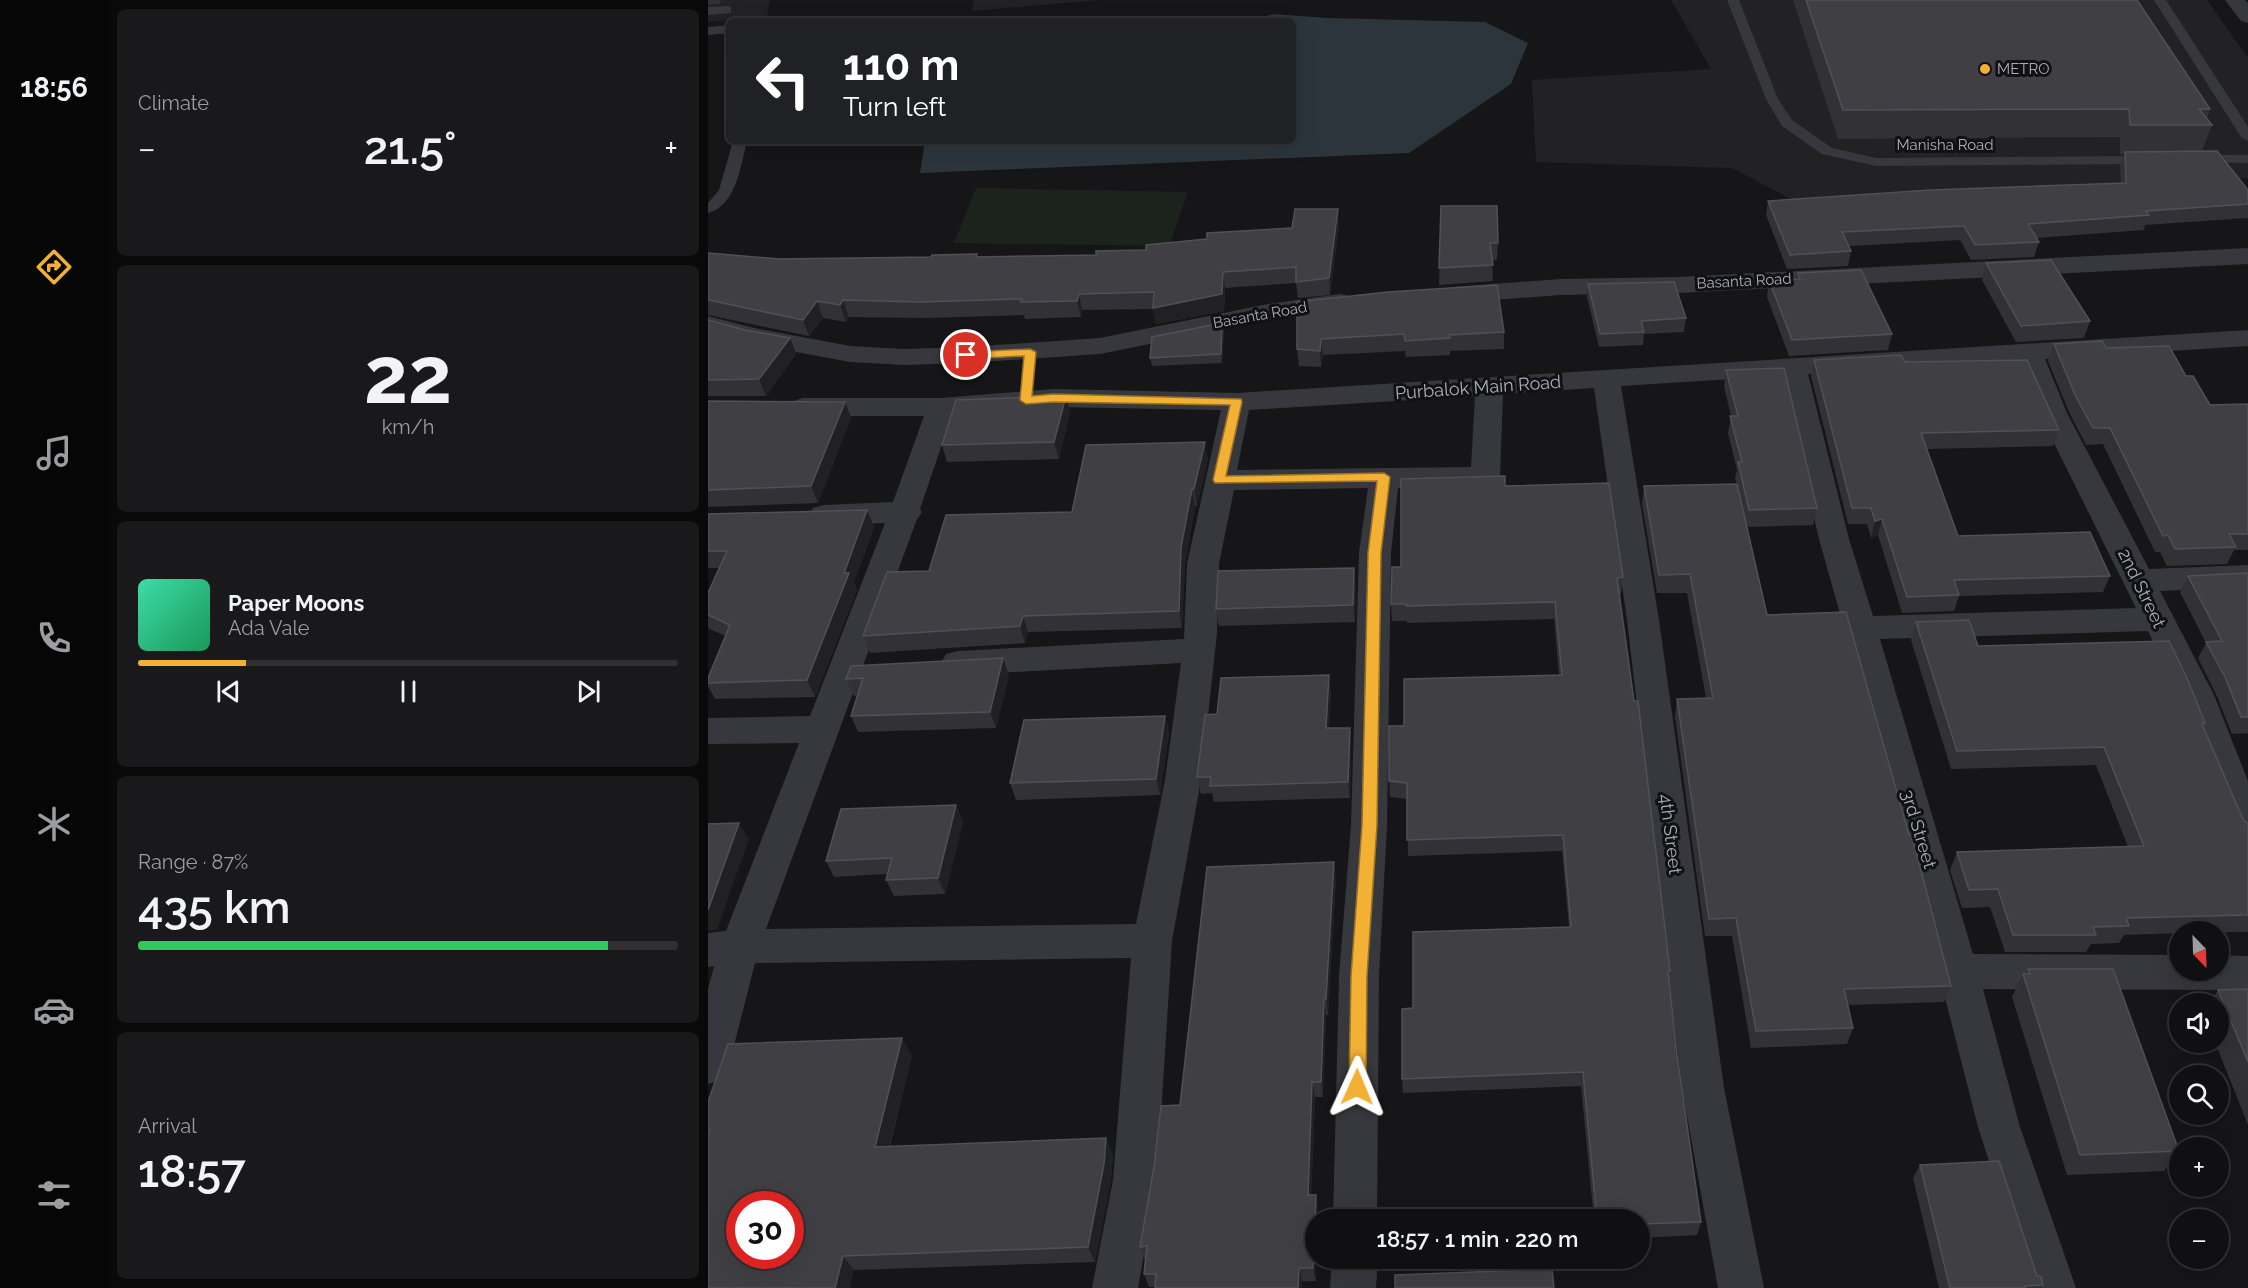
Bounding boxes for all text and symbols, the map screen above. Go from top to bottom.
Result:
text: 110 m [843,41,959,90]
icon: left [744,42,822,120]
place label: METRO [1997,60,2050,78]
marker: METRO [1978,62,1992,76]
text: 18:56 [20,72,88,103]
text: Climate [138,91,209,115]
text: Turn left [843,91,946,122]
text: 21.5° [364,122,456,175]
text: − [138,129,156,168]
text: + [664,129,678,168]
street label: Manisha Road [1896,136,1994,154]
icon: directions [33,246,75,288]
street label: Basanta Road [1696,270,1792,292]
street label: Basanta Road [1212,298,1308,332]
pin [940,329,991,380]
text: 22 [364,330,452,421]
icon: arrive [949,338,982,371]
street label: Purbalok Main Road [1394,371,1562,403]
text: km/h [382,415,434,439]
icon: music [33,432,75,474]
street label: 2nd Street [2114,545,2170,631]
text: Paper Moons [228,590,364,616]
text: Ada Vale [228,616,310,640]
icon: phone [33,617,75,659]
icon: previous [212,675,245,708]
icon: pause [392,675,425,708]
icon: next [572,675,605,708]
street label: 3rd Street [1897,787,1941,871]
street label: 4th Street [1656,793,1686,875]
icon: climate [33,803,75,845]
text: Range · 87% [138,850,248,874]
text: 435 km [138,881,290,934]
north arrow [2169,921,2229,981]
map controls [2169,921,2229,1269]
icon: car [33,989,75,1031]
button: sound [2169,993,2229,1053]
position arrow [1325,1055,1389,1119]
button: search [2169,1065,2229,1125]
text: Arrival [138,1114,197,1138]
button: + [2169,1137,2229,1197]
text: 18:57 [138,1145,246,1198]
icon: filters [33,1174,75,1216]
speed limit sign: 30 [726,1191,804,1269]
button: − [2169,1209,2229,1269]
text: 18:57 · 1 min · 220 m [1377,1226,1578,1252]

